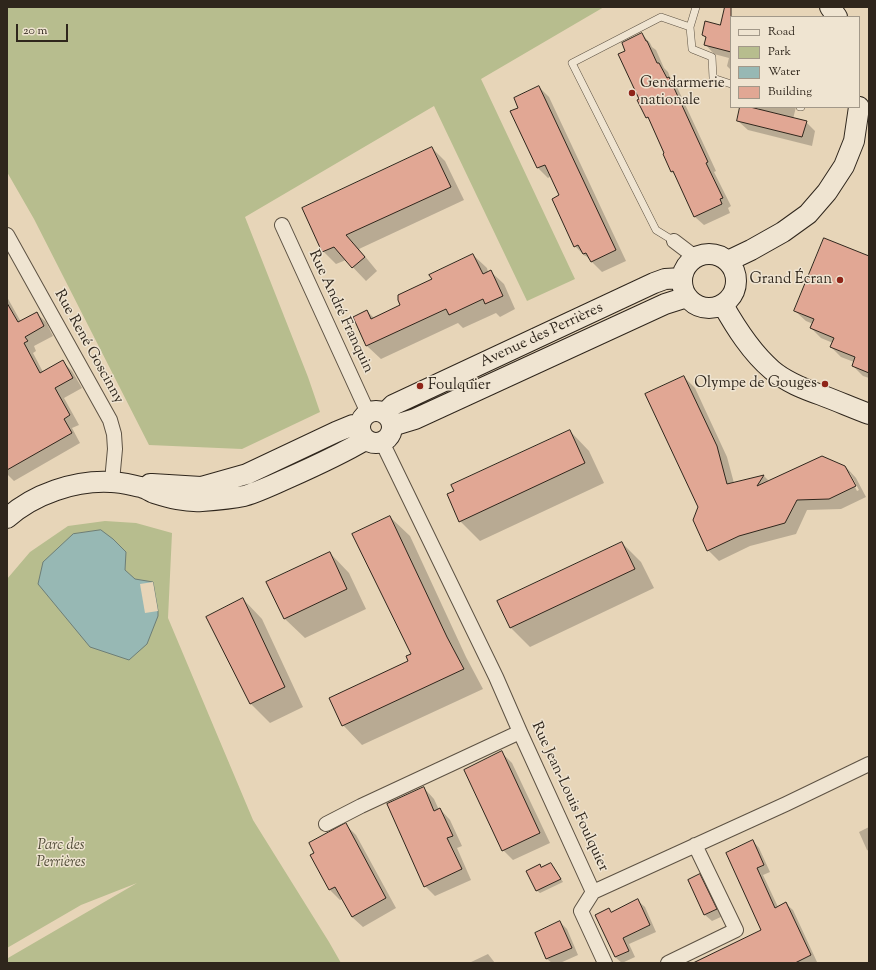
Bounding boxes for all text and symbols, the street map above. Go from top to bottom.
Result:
scale bar [18,16,70,42]
legend [730,16,860,108]
text: 20 m [23,22,47,40]
text: Road [768,23,795,41]
text: Park [768,43,791,61]
text: Water [768,63,800,81]
place label: Gendarmerie nationale [640,75,725,110]
text: Building [768,83,812,101]
marker: Gendarmerie nationale [627,88,637,98]
street label: Rue André Franquin [304,248,376,376]
place label: Grand Écran [750,271,832,289]
marker: Grand Écran [835,275,845,285]
street label: Rue René Goscinny [49,287,127,407]
street label: Avenue des Perrières [478,300,606,372]
place label: Olympe de Gouges [694,375,817,393]
place label: Foulquier [428,377,491,395]
marker: Olympe de Gouges [820,379,830,389]
marker: Foulquier [415,381,425,391]
street label: Rue Jean-Louis Foulquier [526,719,612,875]
park label: Parc des Perrières [36,837,86,872]

